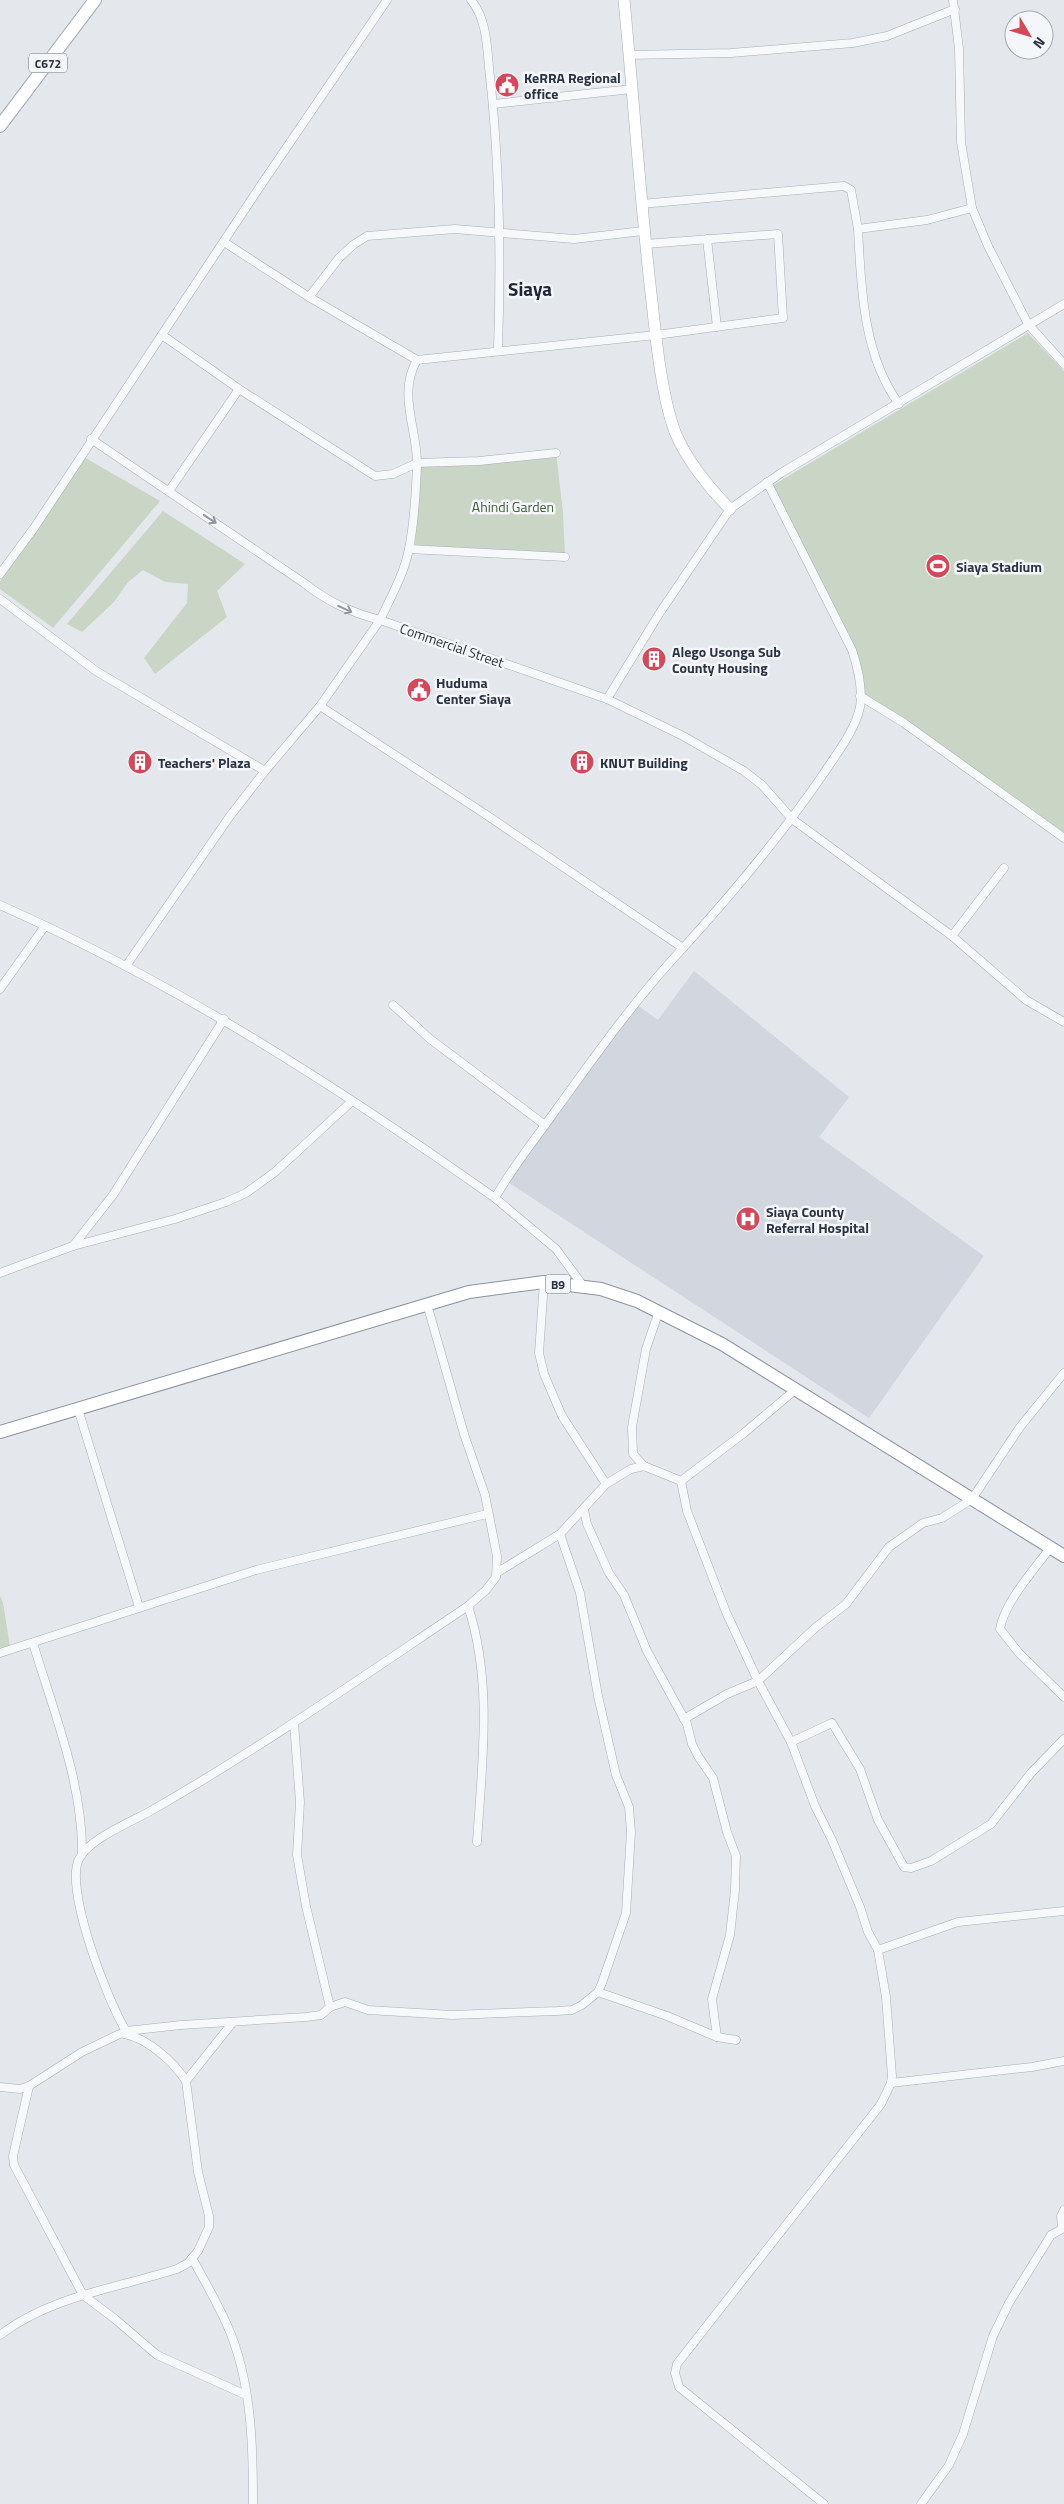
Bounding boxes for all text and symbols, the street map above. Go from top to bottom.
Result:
north arrow [1004,10,1054,60]
text: N [1028,33,1051,54]
road number: C672 [29,54,67,72]
place label: KeRRA Regional office [524,67,621,104]
public building icon: KeRRA Regional office [494,72,520,98]
district label: Siaya [508,274,552,303]
park label: Ahindi Garden [472,496,554,517]
one-way arrow [202,514,216,524]
sports icon: Siaya Stadium [925,553,951,579]
place label: Siaya Stadium [956,556,1042,577]
one-way arrow [337,604,352,614]
street label: Commercial Street [397,617,507,673]
place label: Alego Usonga Sub County Housing [672,641,781,678]
building icon: Alego Usonga Sub County Housing [641,646,667,672]
place label: Huduma Center Siaya [436,672,511,709]
public building icon: Huduma Center Siaya [406,677,432,703]
building icon: Teachers' Plaza [127,749,153,775]
building icon: KNUT Building [569,749,595,775]
place label: Teachers' Plaza [158,752,251,773]
place label: KNUT Building [600,752,688,773]
place label: Siaya County Referral Hospital [766,1201,869,1238]
hospital icon: Siaya County Referral Hospital [735,1206,761,1232]
road number: B9 [546,1274,570,1294]

